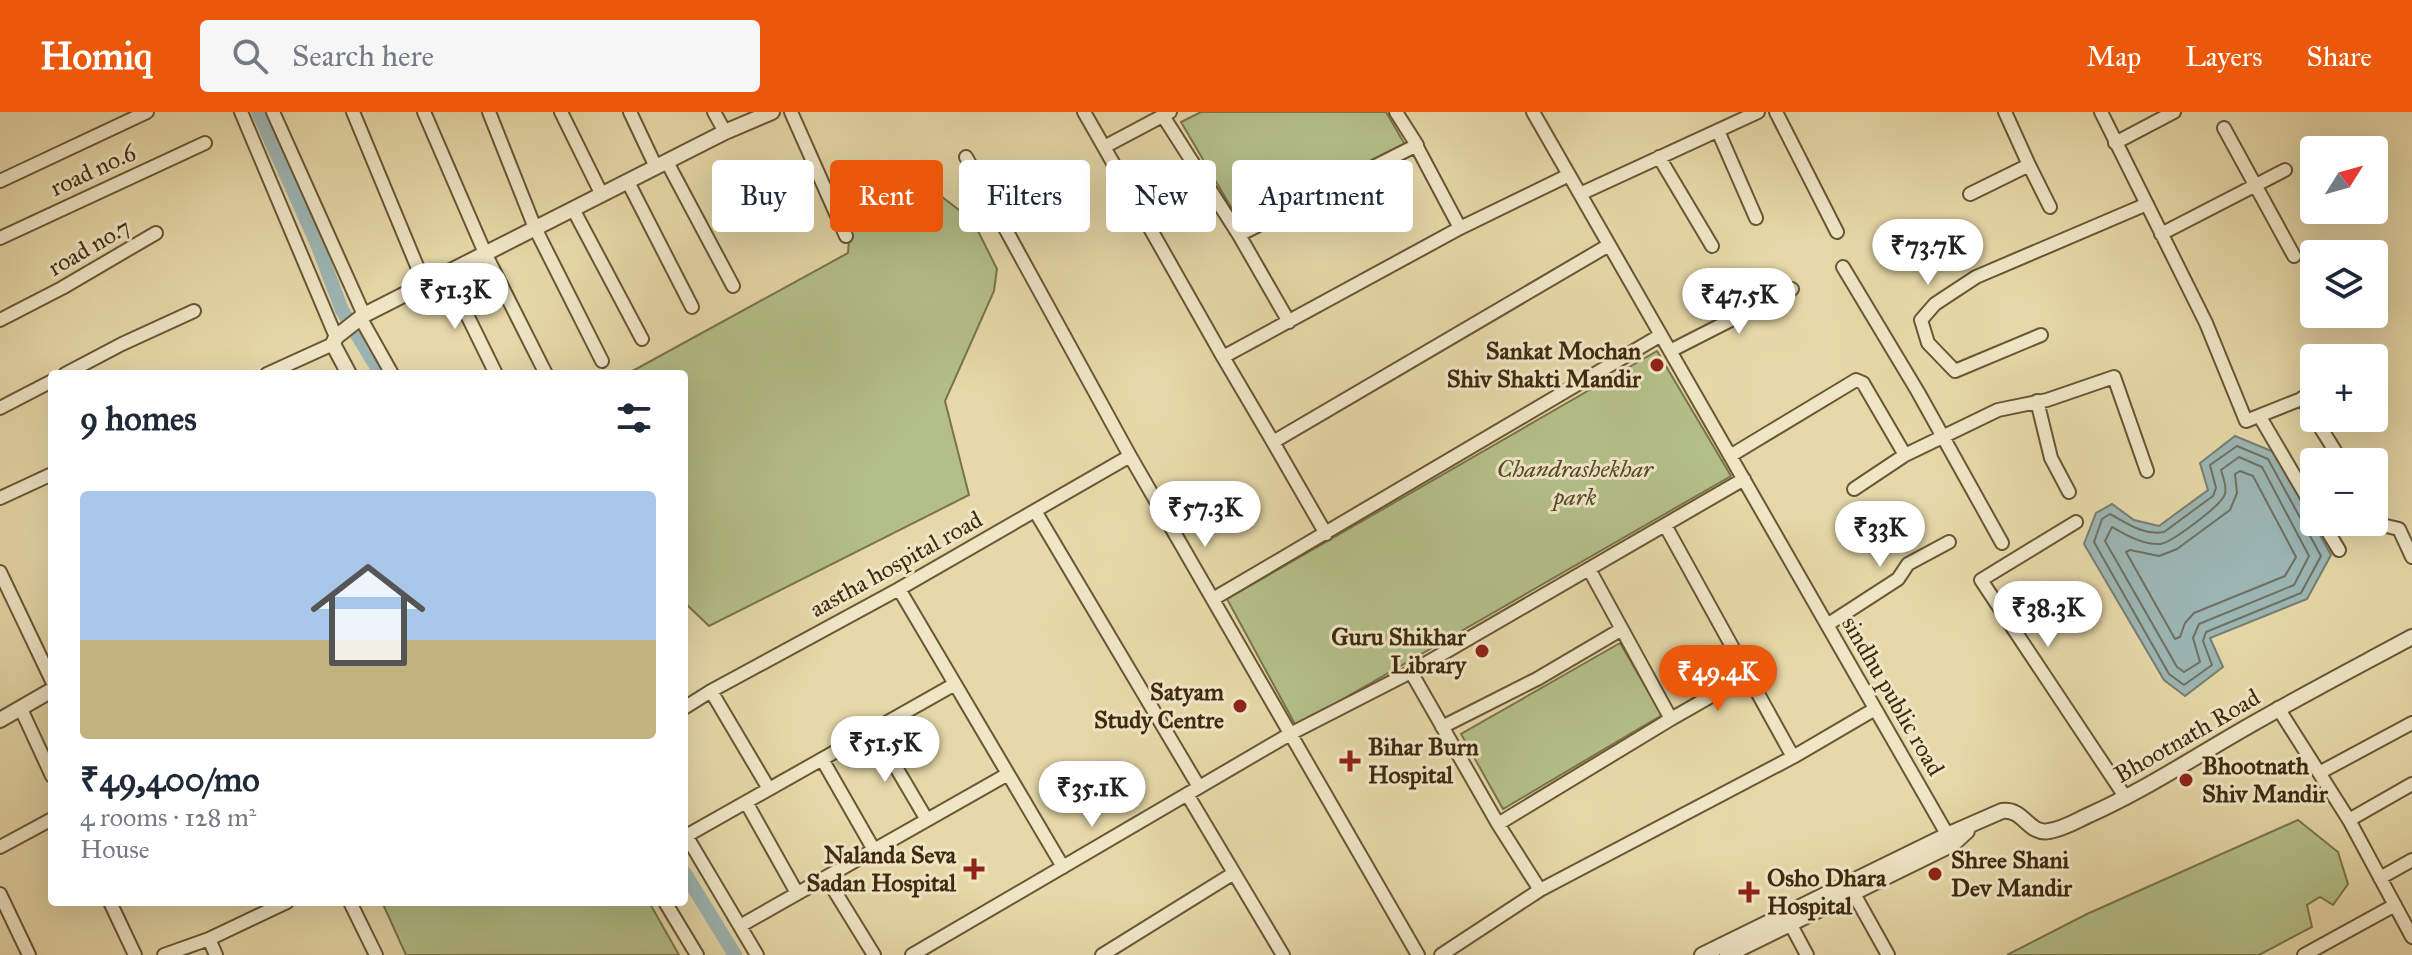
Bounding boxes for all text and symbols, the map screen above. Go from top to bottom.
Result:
search box [200,20,760,92]
text: Homiq [40,33,152,79]
icon: search [228,34,272,78]
text: Search here [292,38,434,74]
text: Map [2086,39,2141,74]
text: Layers [2185,39,2263,74]
text: Share [2307,39,2372,74]
north arrow [2300,136,2388,224]
map controls [2300,136,2388,536]
street label: road no.6 [45,137,141,203]
chip: Buy [712,160,814,232]
chip: Rent [830,160,943,232]
chip: Filters [959,160,1090,232]
chip: New [1106,160,1216,232]
chip: Apartment [1232,160,1413,232]
street label: road no.7 [42,211,136,283]
pin: ₹73.7K [1863,219,1993,287]
text: ₹73.7K [1890,229,1966,261]
button: layers [2300,240,2388,328]
pin: ₹51.3K [390,263,520,331]
pin: ₹47.5K [1674,268,1804,336]
text: ₹51.3K [419,273,491,305]
text: ₹47.5K [1700,278,1778,310]
place label: Sankat Mochan Shiv Shakti Mandir [1447,336,1642,394]
button: + [2300,344,2388,432]
marker: Sankat Mochan Shiv Shakti Mandir [1648,356,1666,374]
icon: filters [612,396,656,440]
text: 9 homes [80,398,197,439]
button: − [2300,448,2388,536]
park label: Chandrashekhar park [1497,454,1655,512]
pin: ₹57.3K [1140,481,1270,549]
text: ₹57.3K [1168,491,1242,523]
pin: ₹33K [1833,501,1927,569]
street label: aastha hospital road [805,504,987,624]
text: ₹33K [1853,511,1907,543]
icon: home [296,543,440,687]
pin: ₹38.3K [1983,581,2113,649]
text: ₹38.3K [2011,591,2085,623]
street label: sindhu public road [1835,611,1951,781]
place label: Guru Shikhar Library [1331,622,1468,680]
marker: Guru Shikhar Library [1473,642,1491,660]
pin: ₹49.4K [1653,645,1783,713]
text: ₹49.4K [1677,655,1759,687]
place label: Satyam Study Centre [1094,677,1225,735]
street label: Bhootnath Road [2109,682,2265,790]
marker: Satyam Study Centre [1231,697,1249,715]
pin: ₹51.5K [820,716,950,784]
text: ₹51.5K [849,726,921,758]
place label: Bihar Burn Hospital [1368,732,1479,790]
marker: Bihar Burn Hospital [1339,750,1361,772]
place label: Bhootnath Shiv Mandir [2202,751,2329,809]
text: ₹49,400/mo [80,759,260,800]
pin: ₹35.1K [1027,761,1157,829]
text: ₹35.1K [1057,771,1127,803]
marker: Bhootnath Shiv Mandir [2177,771,2195,789]
text: 4 rooms · 128 m² [80,801,256,833]
text: House [80,833,150,865]
place label: Nalanda Seva Sadan Hospital [807,840,957,898]
place label: Shree Shani Dev Mandir [1951,845,2073,903]
marker: Nalanda Seva Sadan Hospital [963,858,985,880]
place label: Osho Dhara Hospital [1767,863,1887,921]
marker: Shree Shani Dev Mandir [1926,865,1944,883]
marker: Osho Dhara Hospital [1738,881,1760,903]

